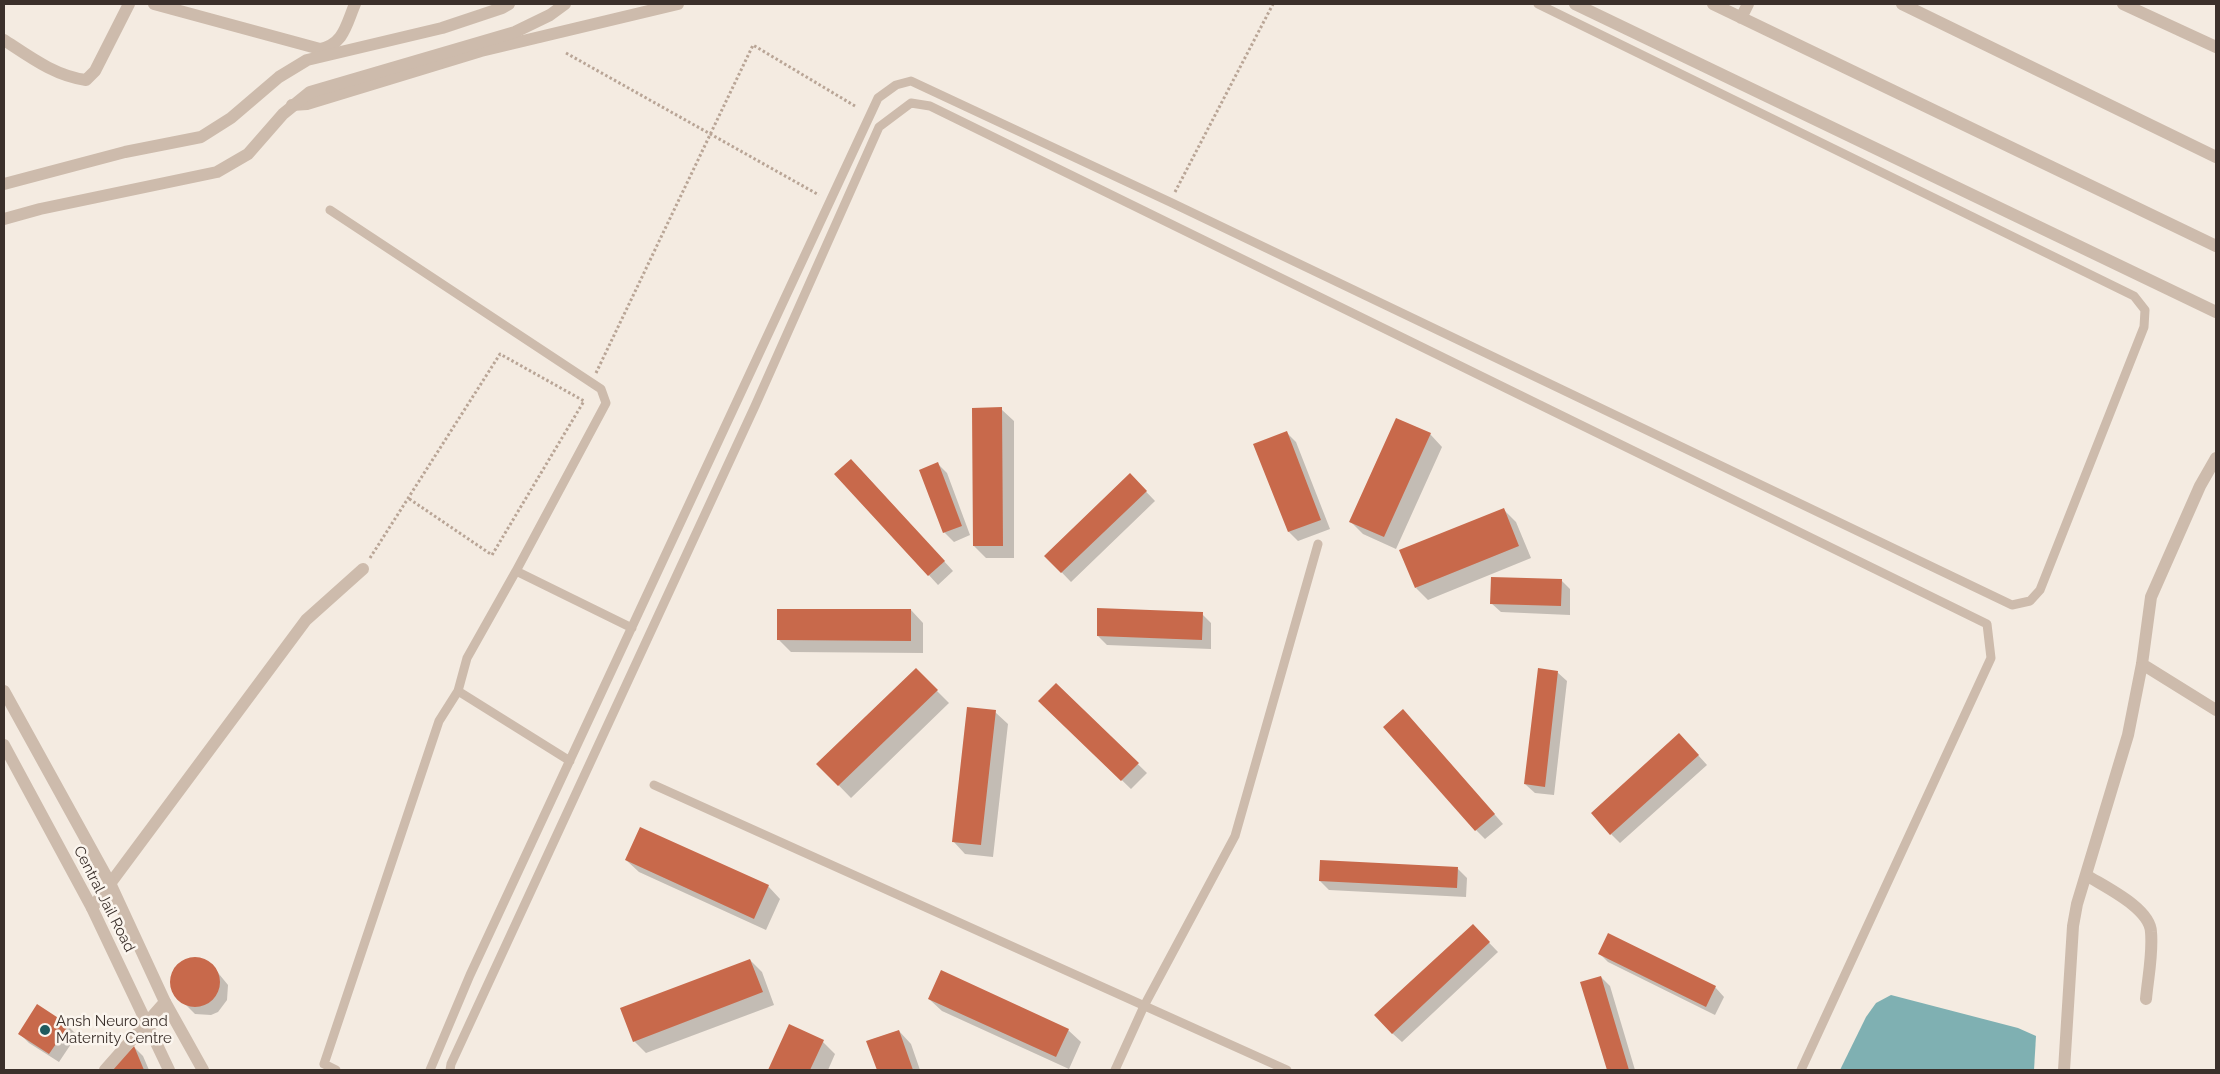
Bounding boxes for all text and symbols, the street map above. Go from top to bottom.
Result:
street label: Central Jail Road [70,843,138,955]
place label: Ansh Neuro and Maternity Centre [56,1012,172,1047]
marker: Ansh Neuro and Maternity Centre [38,1023,52,1037]

